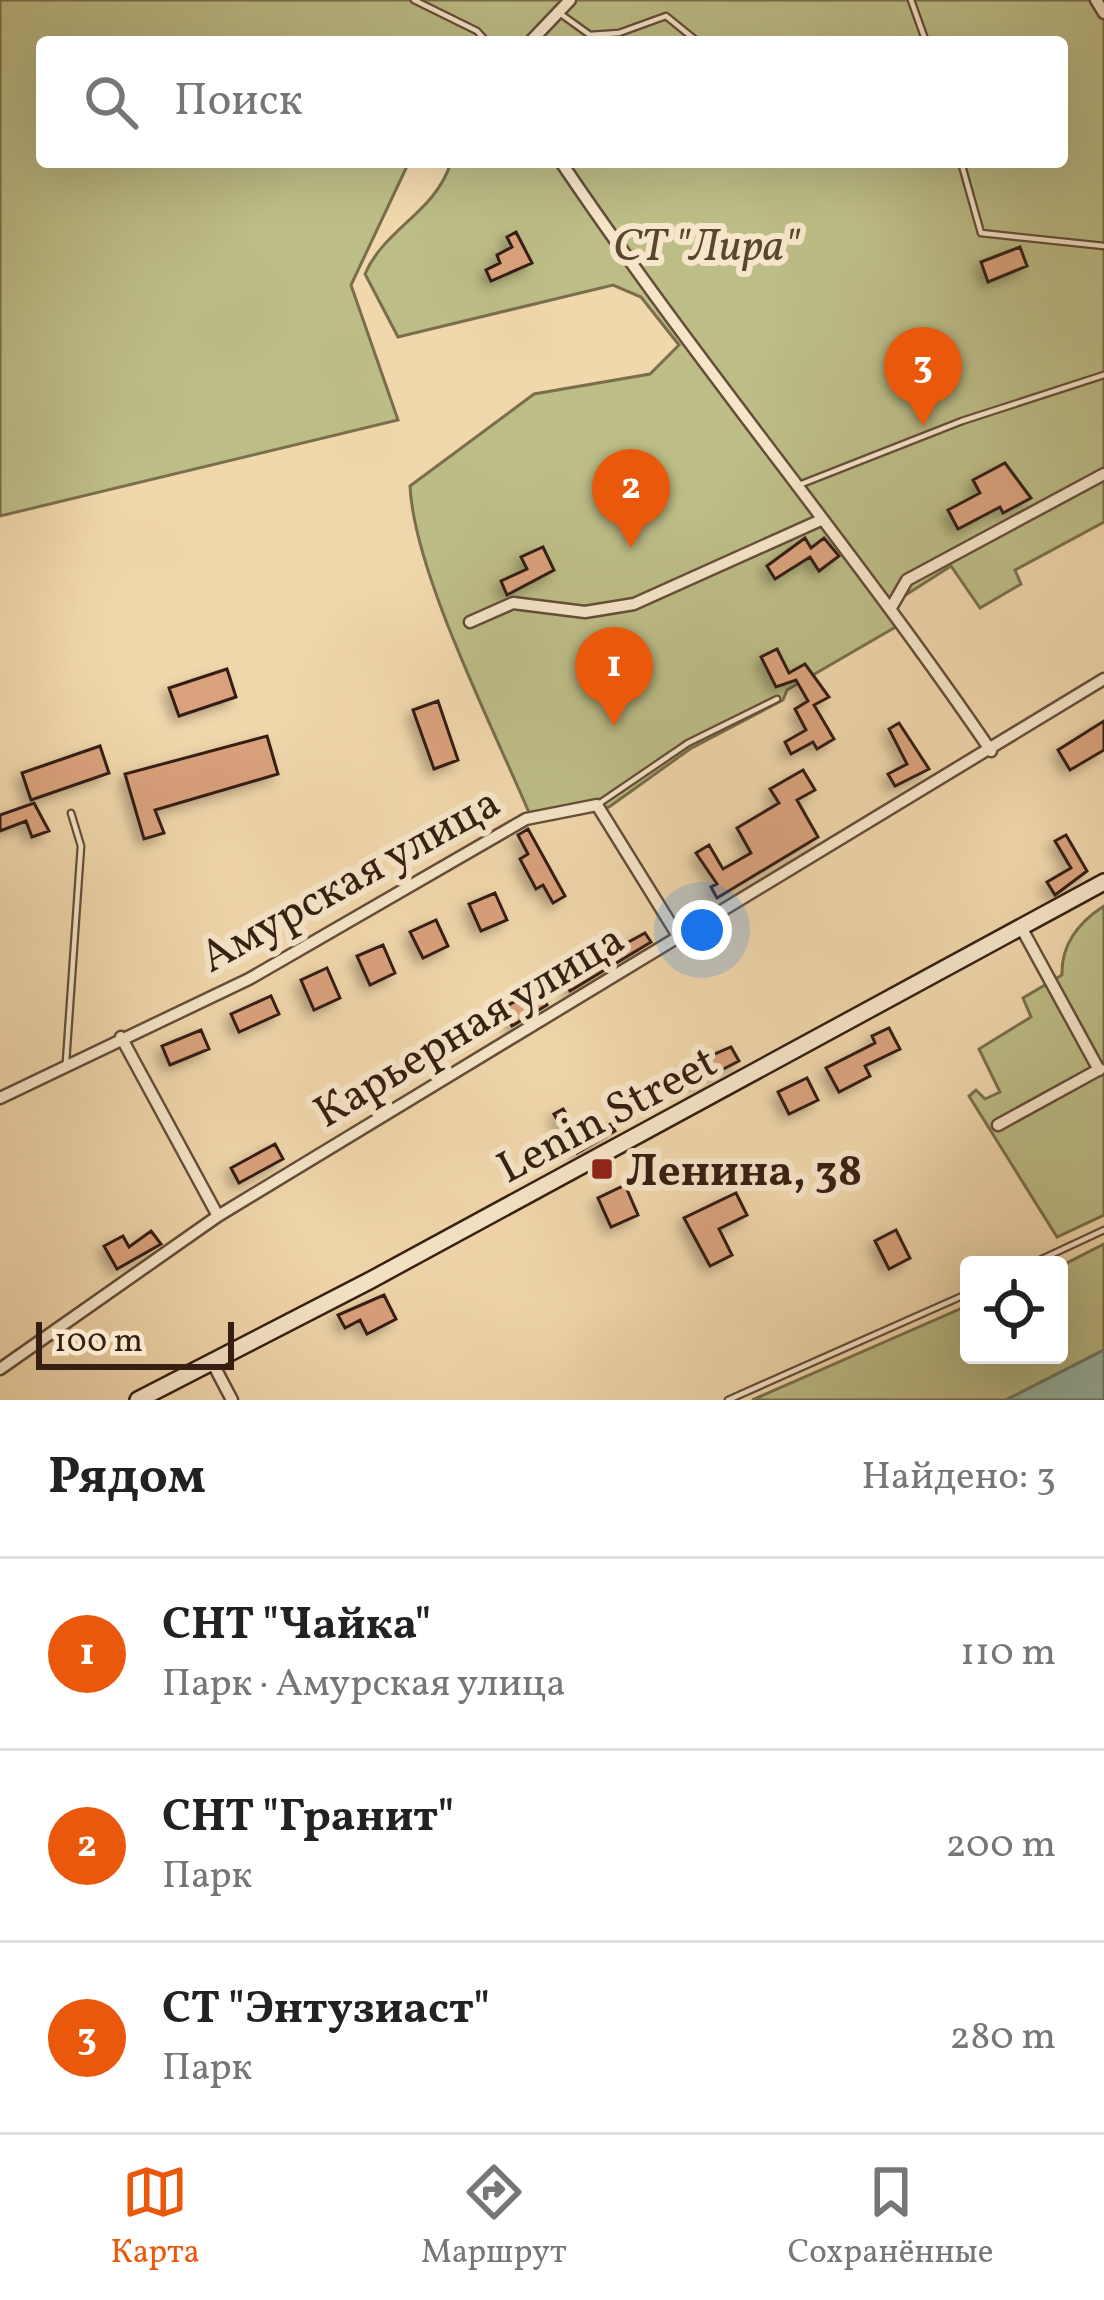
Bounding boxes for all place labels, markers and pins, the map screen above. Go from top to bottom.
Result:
pin: 3 [884,327,962,426]
pin: 2 [592,449,670,548]
pin: 1 [575,627,653,726]
place label: Ленина, 38 [626,1142,862,1205]
marker: Ленина, 38 [589,1156,615,1182]

